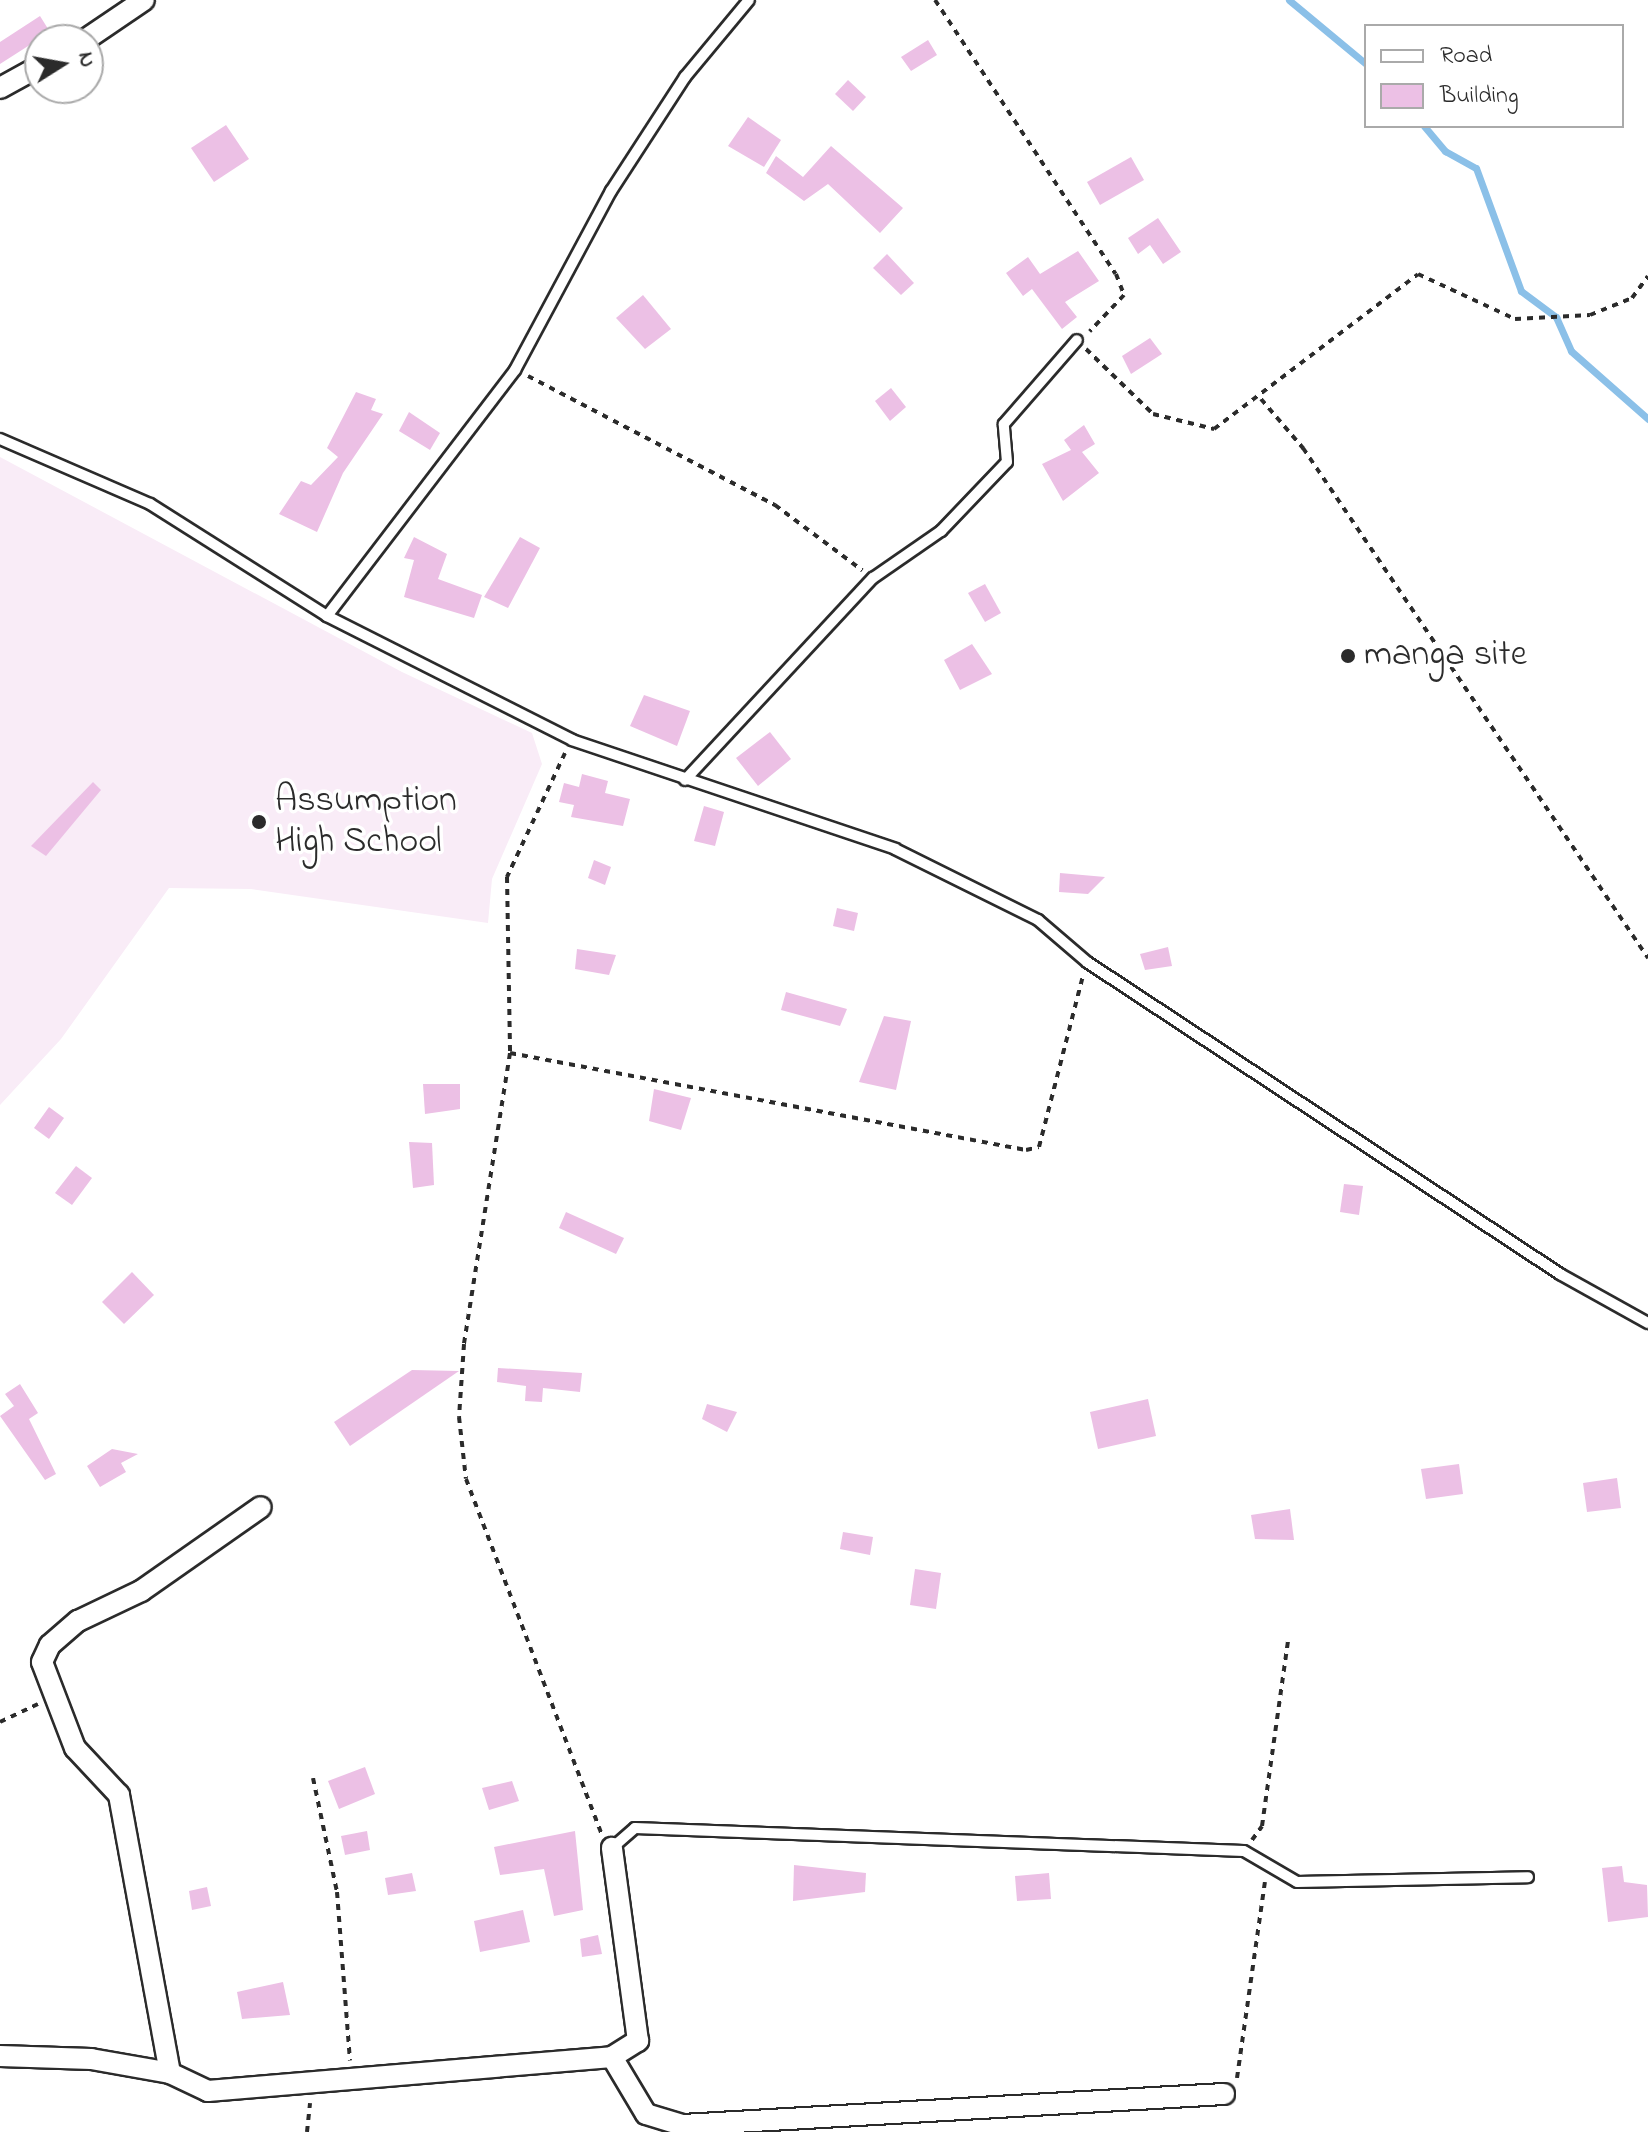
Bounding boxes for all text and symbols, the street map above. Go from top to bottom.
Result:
north arrow [24,24,104,104]
legend [1364,24,1624,128]
text: Road [1440,39,1492,74]
text: N [68,49,103,70]
text: Building [1440,79,1519,114]
place label: manga site [1364,634,1527,678]
marker: manga site [1339,647,1357,665]
place label: Assumption High School [275,779,457,864]
marker: Assumption High School [250,813,268,831]

